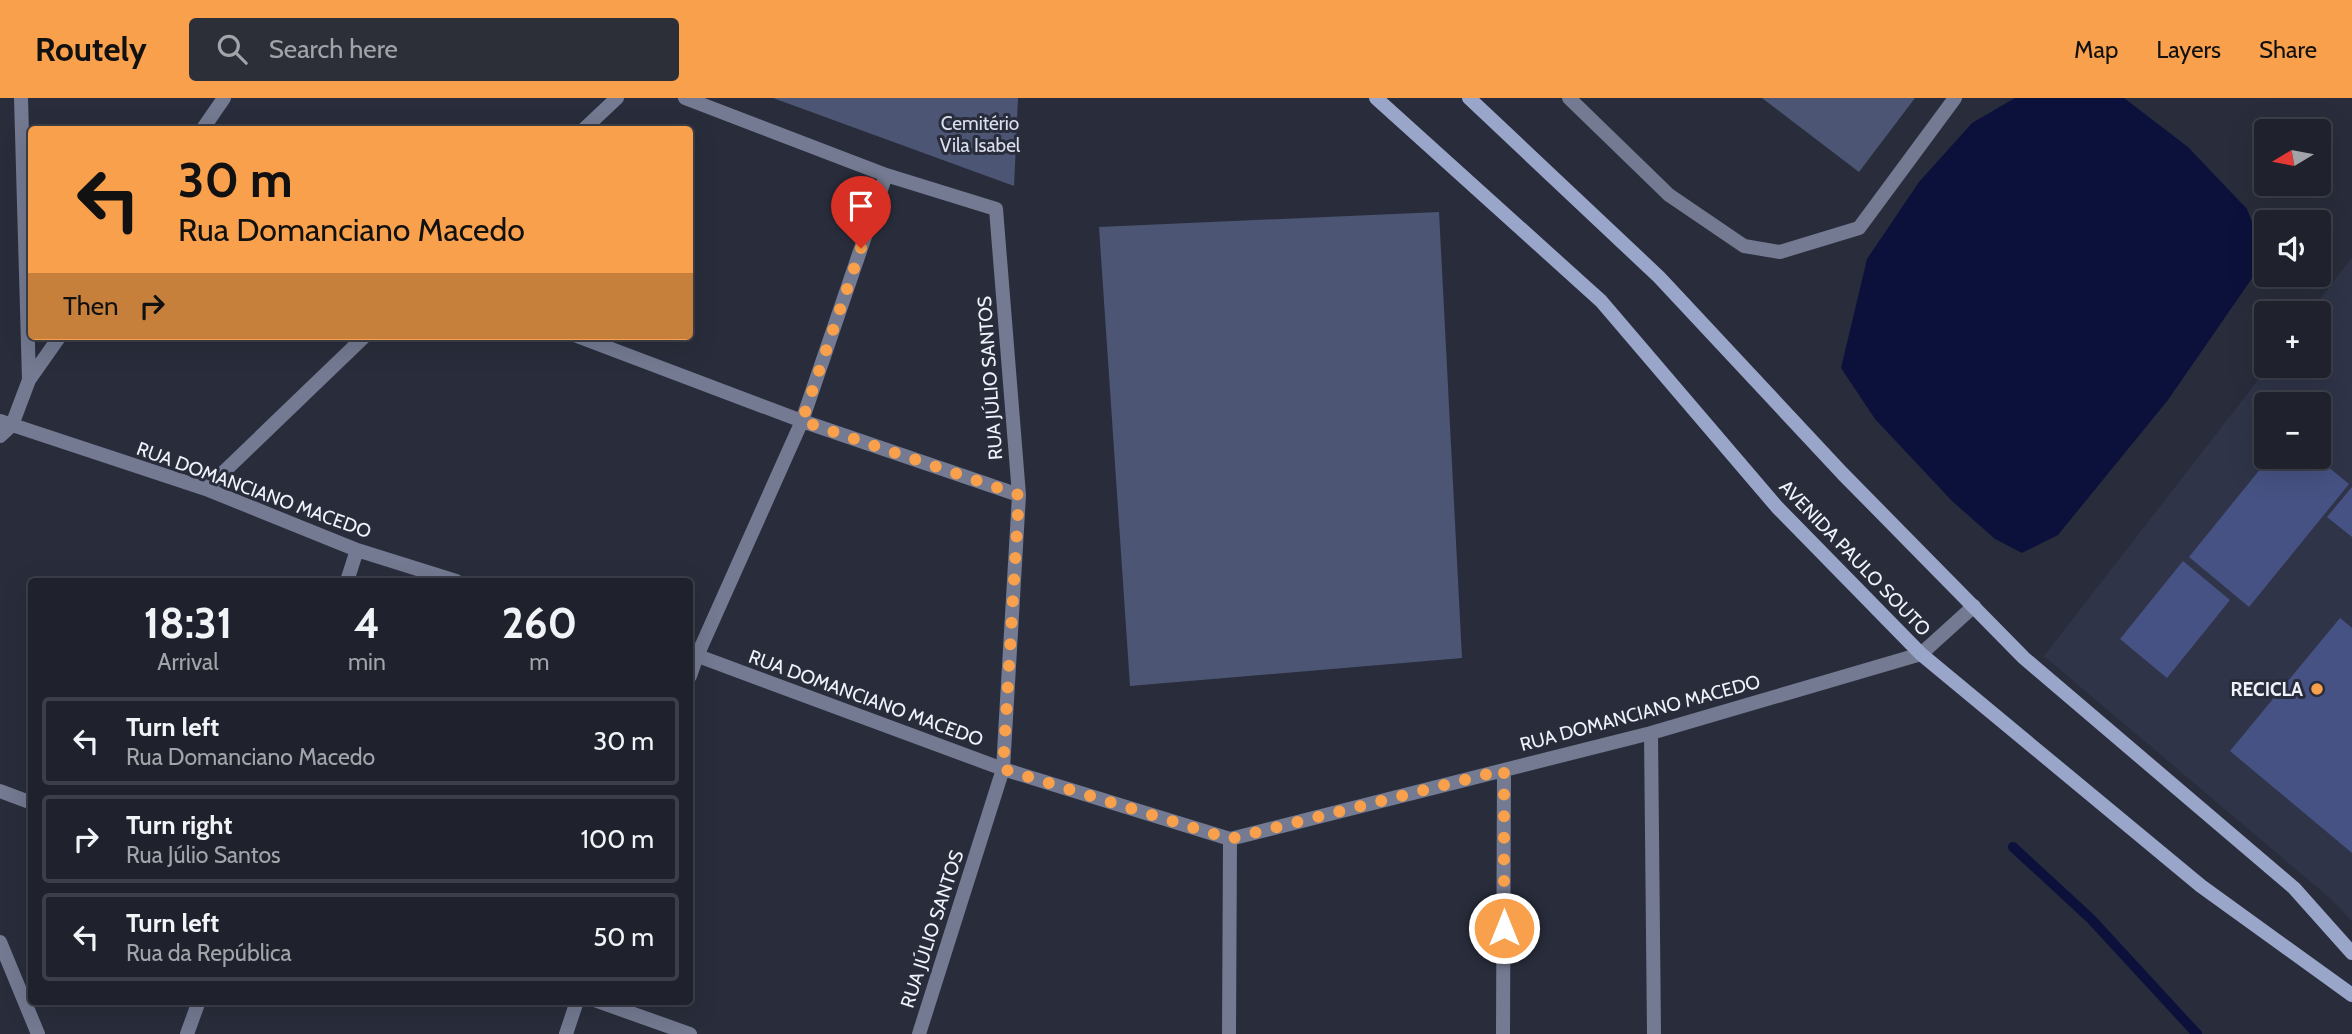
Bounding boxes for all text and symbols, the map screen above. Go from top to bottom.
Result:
search box [189,18,679,81]
text: Routely [35,29,147,69]
icon: search [213,30,251,68]
text: Search here [269,33,398,65]
text: Map [2074,35,2118,64]
text: Layers [2156,35,2221,64]
text: Share [2259,35,2317,64]
park label: Cemitério Vila Isabel [940,112,1021,157]
north arrow [2254,119,2331,196]
map controls [2254,119,2331,469]
text: 30 m [178,150,293,209]
icon: left [63,154,154,245]
pin [831,176,891,248]
icon: arrive [842,187,880,225]
text: Rua Domanciano Macedo [178,210,525,249]
button: sound [2254,210,2331,287]
icon: right [133,287,171,325]
text: Then [63,290,119,322]
street label: RUA JÚLIO SANTOS [972,295,1007,461]
button: + [2254,301,2331,378]
button: − [2254,392,2331,469]
street label: RUA DOMANCIANO MACEDO [134,437,374,543]
street label: AVENIDA PAULO SOUTO [1775,475,1935,641]
text: 18:31 [144,597,232,649]
text: 4 [354,597,380,649]
text: 260 [502,597,577,649]
street label: RUA DOMANCIANO MACEDO [746,645,986,751]
text: Arrival [157,648,219,676]
text: min [348,648,386,676]
text: m [529,648,550,676]
street label: RUA DOMANCIANO MACEDO [1517,670,1763,756]
place label: RECICLA [2231,678,2303,701]
marker: RECICLA [2309,681,2325,697]
text: Turn left [126,711,219,743]
icon: left [67,722,105,760]
text: 30 m [593,725,654,757]
text: Rua Domanciano Macedo [126,743,375,771]
text: Turn right [126,809,232,841]
icon: right [67,820,105,858]
text: 100 m [581,823,654,855]
text: Rua Júlio Santos [126,841,281,869]
street label: RUA JÚLIO SANTOS [895,847,968,1011]
position arrow [1467,891,1541,965]
text: Turn left [126,907,219,939]
icon: left [67,918,105,956]
text: 50 m [593,921,654,953]
text: Rua da República [126,939,291,967]

